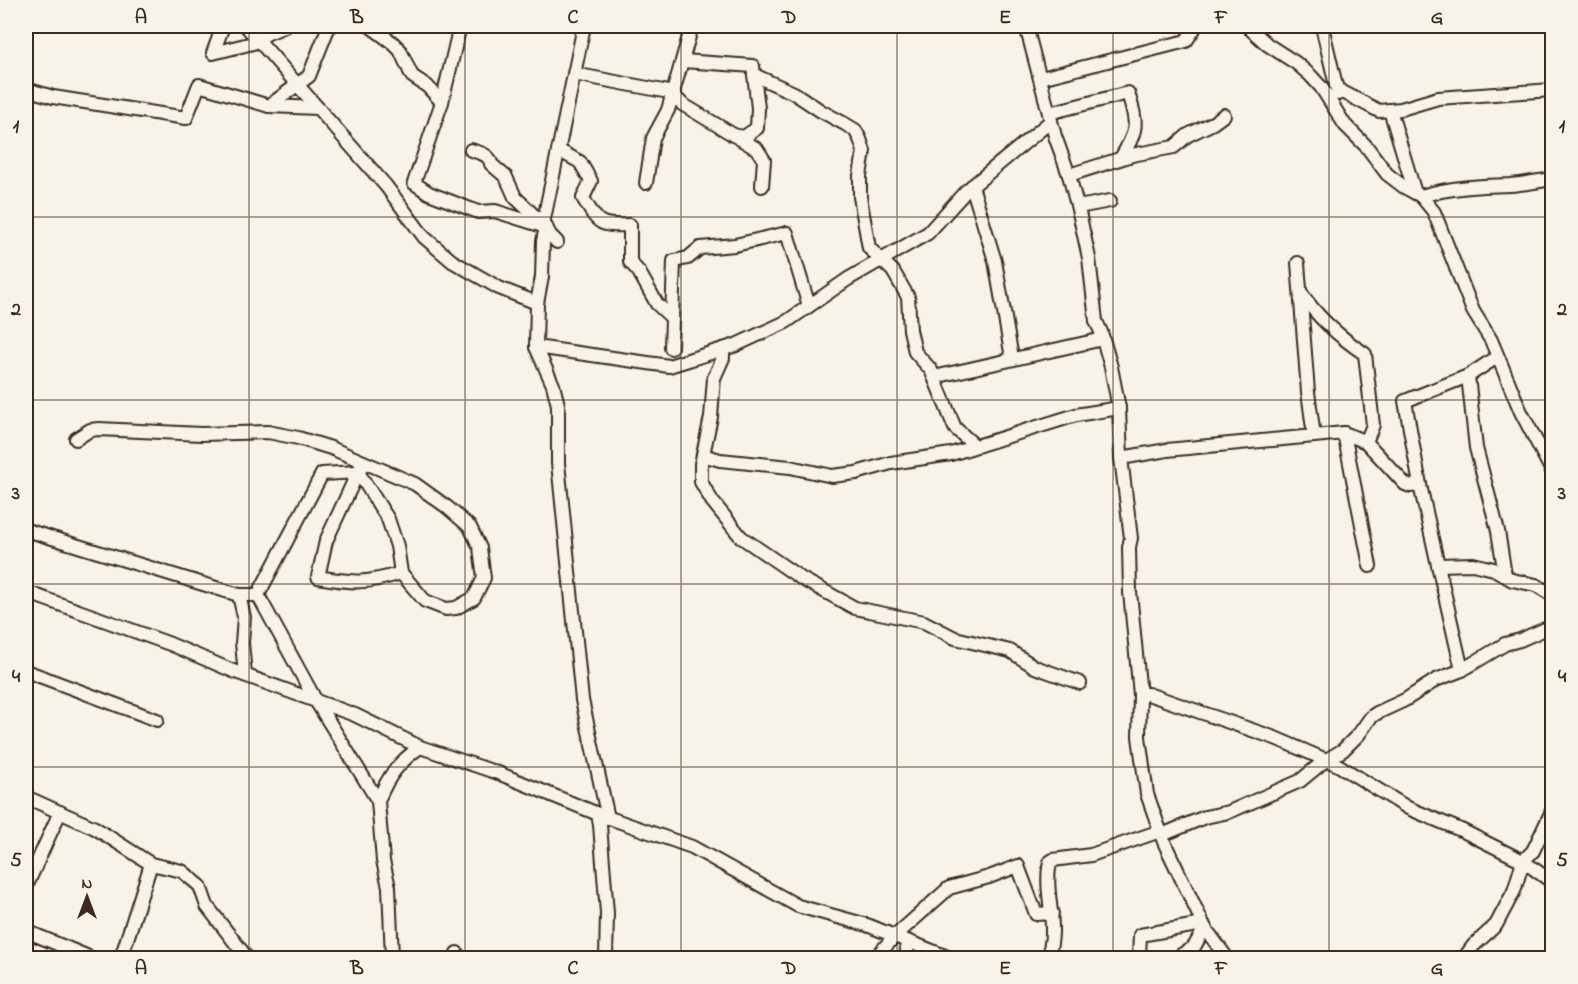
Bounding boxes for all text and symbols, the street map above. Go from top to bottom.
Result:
text: A [135,4,147,33]
text: B [349,4,364,33]
text: C [568,4,579,33]
text: D [781,4,796,33]
text: E [999,4,1011,33]
text: F [1214,4,1228,33]
text: G [1431,4,1444,33]
text: 1 [13,113,20,142]
text: 1 [1559,113,1566,142]
text: 2 [10,296,21,325]
text: 2 [1556,296,1567,325]
text: 3 [11,480,20,509]
text: 3 [1557,480,1566,509]
text: 4 [12,663,21,692]
text: 4 [1558,663,1567,692]
text: 5 [10,847,22,876]
text: 5 [1556,847,1568,876]
north arrow [57,867,117,927]
text: N [82,872,93,896]
text: A [135,955,147,984]
text: B [349,955,364,984]
text: C [568,955,579,984]
text: D [781,955,796,984]
text: E [999,955,1011,984]
text: F [1214,955,1228,984]
text: G [1431,955,1444,984]

